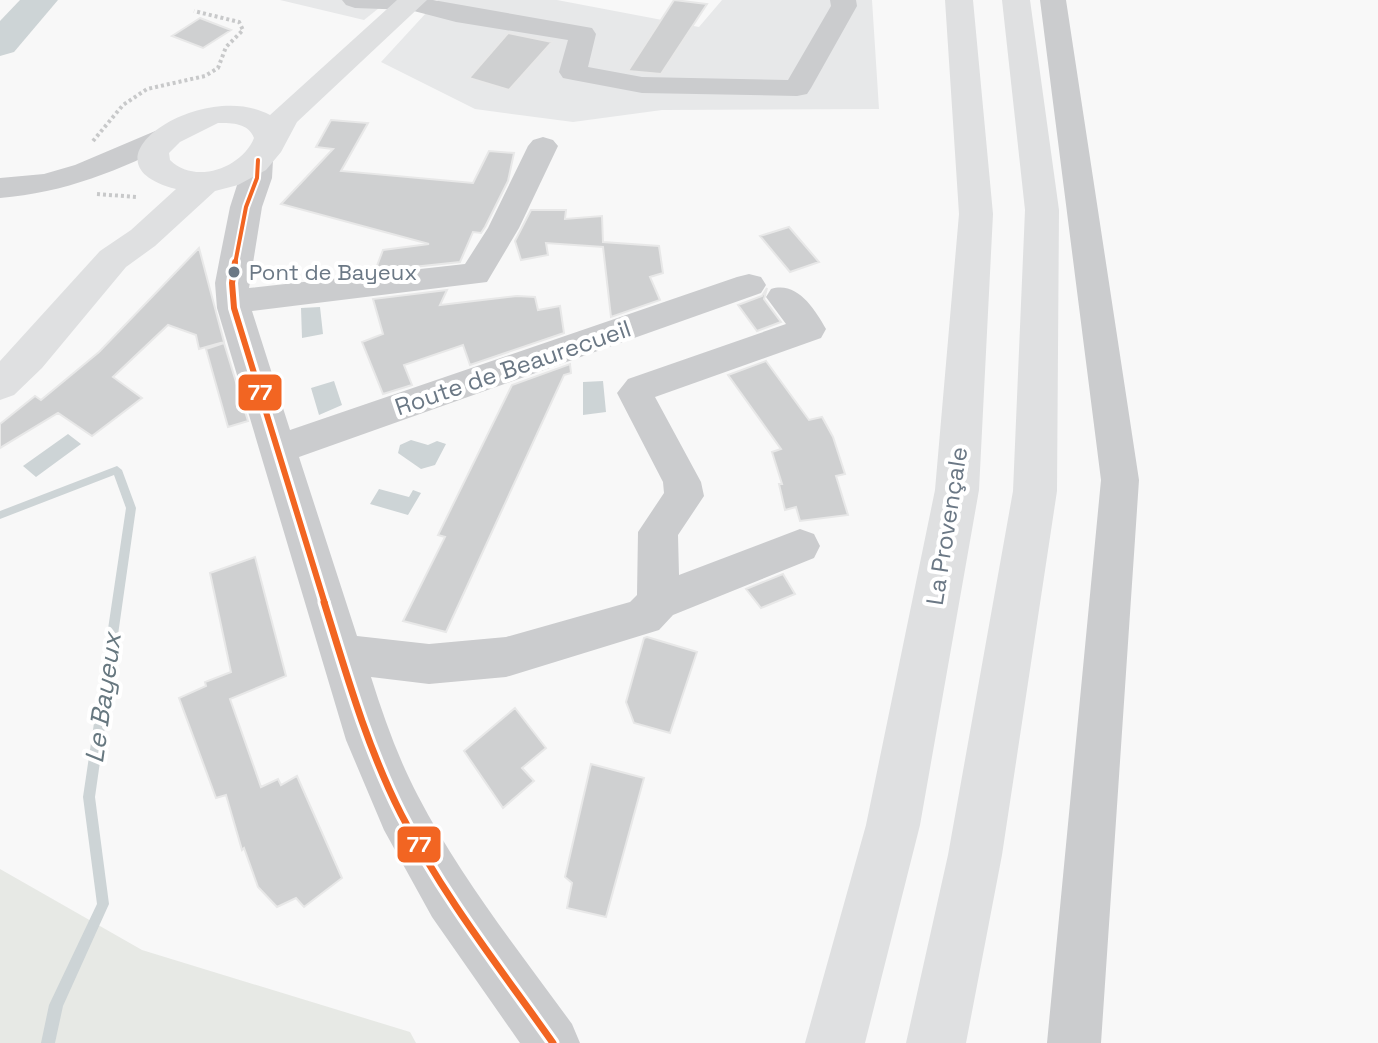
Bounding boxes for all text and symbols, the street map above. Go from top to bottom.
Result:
place label: Pont de Bayeux [249,258,417,286]
marker: Pont de Bayeux [226,264,242,280]
street label: Route de Beaurecueil [391,313,635,422]
line badge: 77 [237,373,283,412]
text: 77 [248,378,272,406]
street label: La Provençale [919,444,974,607]
water label: Le Bayeux [77,628,129,765]
line badge: 77 [396,825,442,864]
text: 77 [407,830,431,858]

